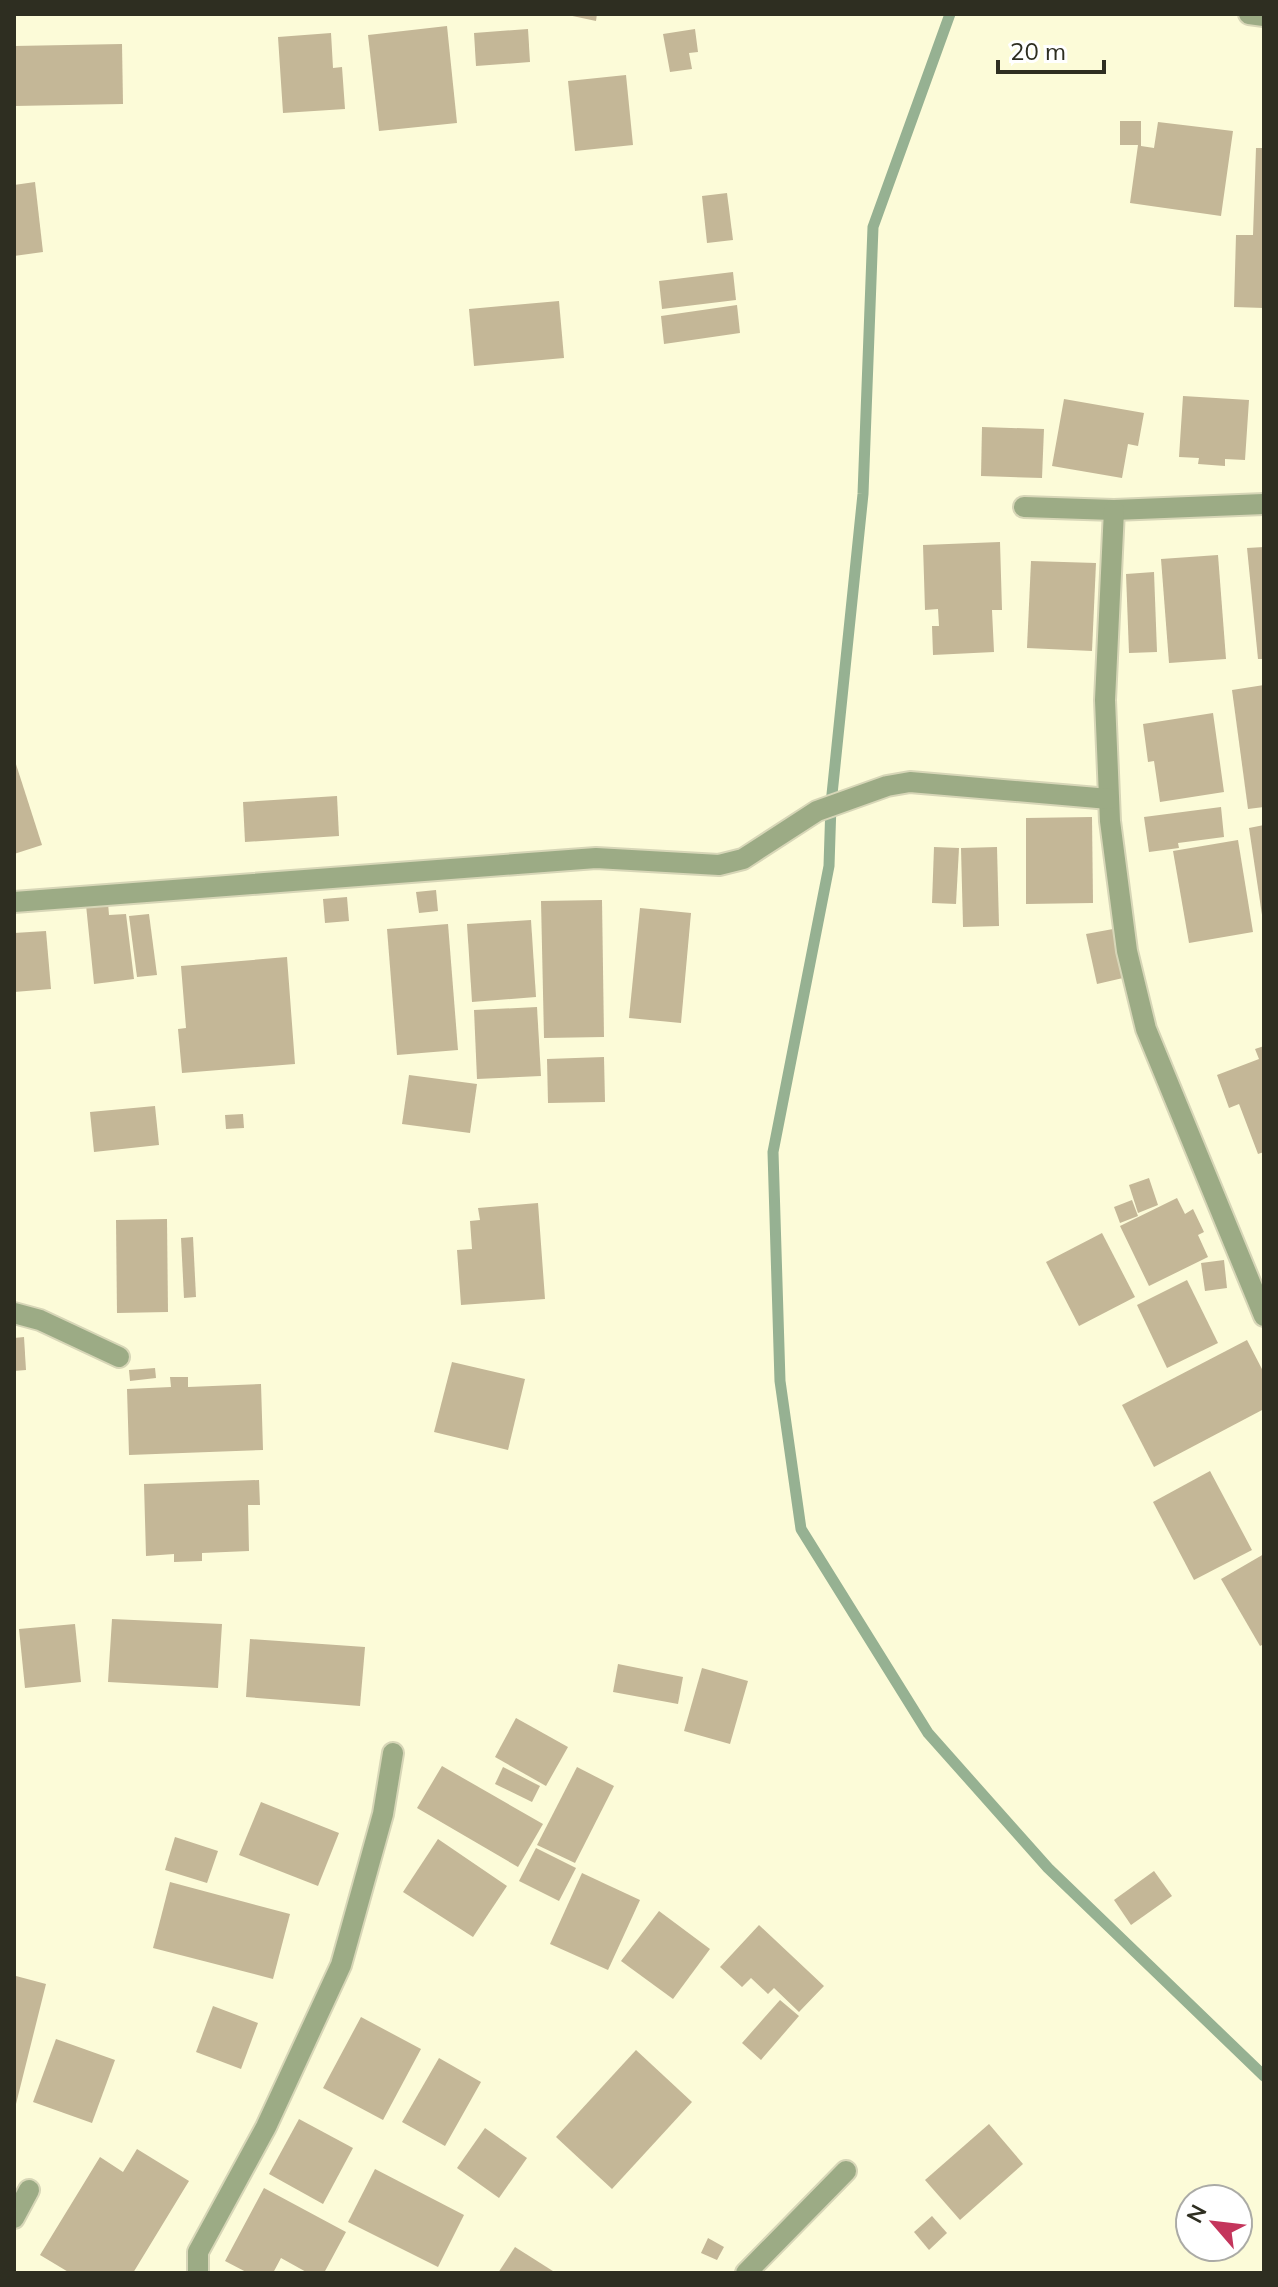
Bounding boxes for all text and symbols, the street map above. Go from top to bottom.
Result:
scale bar [998,24,1104,74]
text: 20 m [1010,36,1066,66]
north arrow [1174,2183,1254,2263]
text: N [1180,2200,1213,2228]

